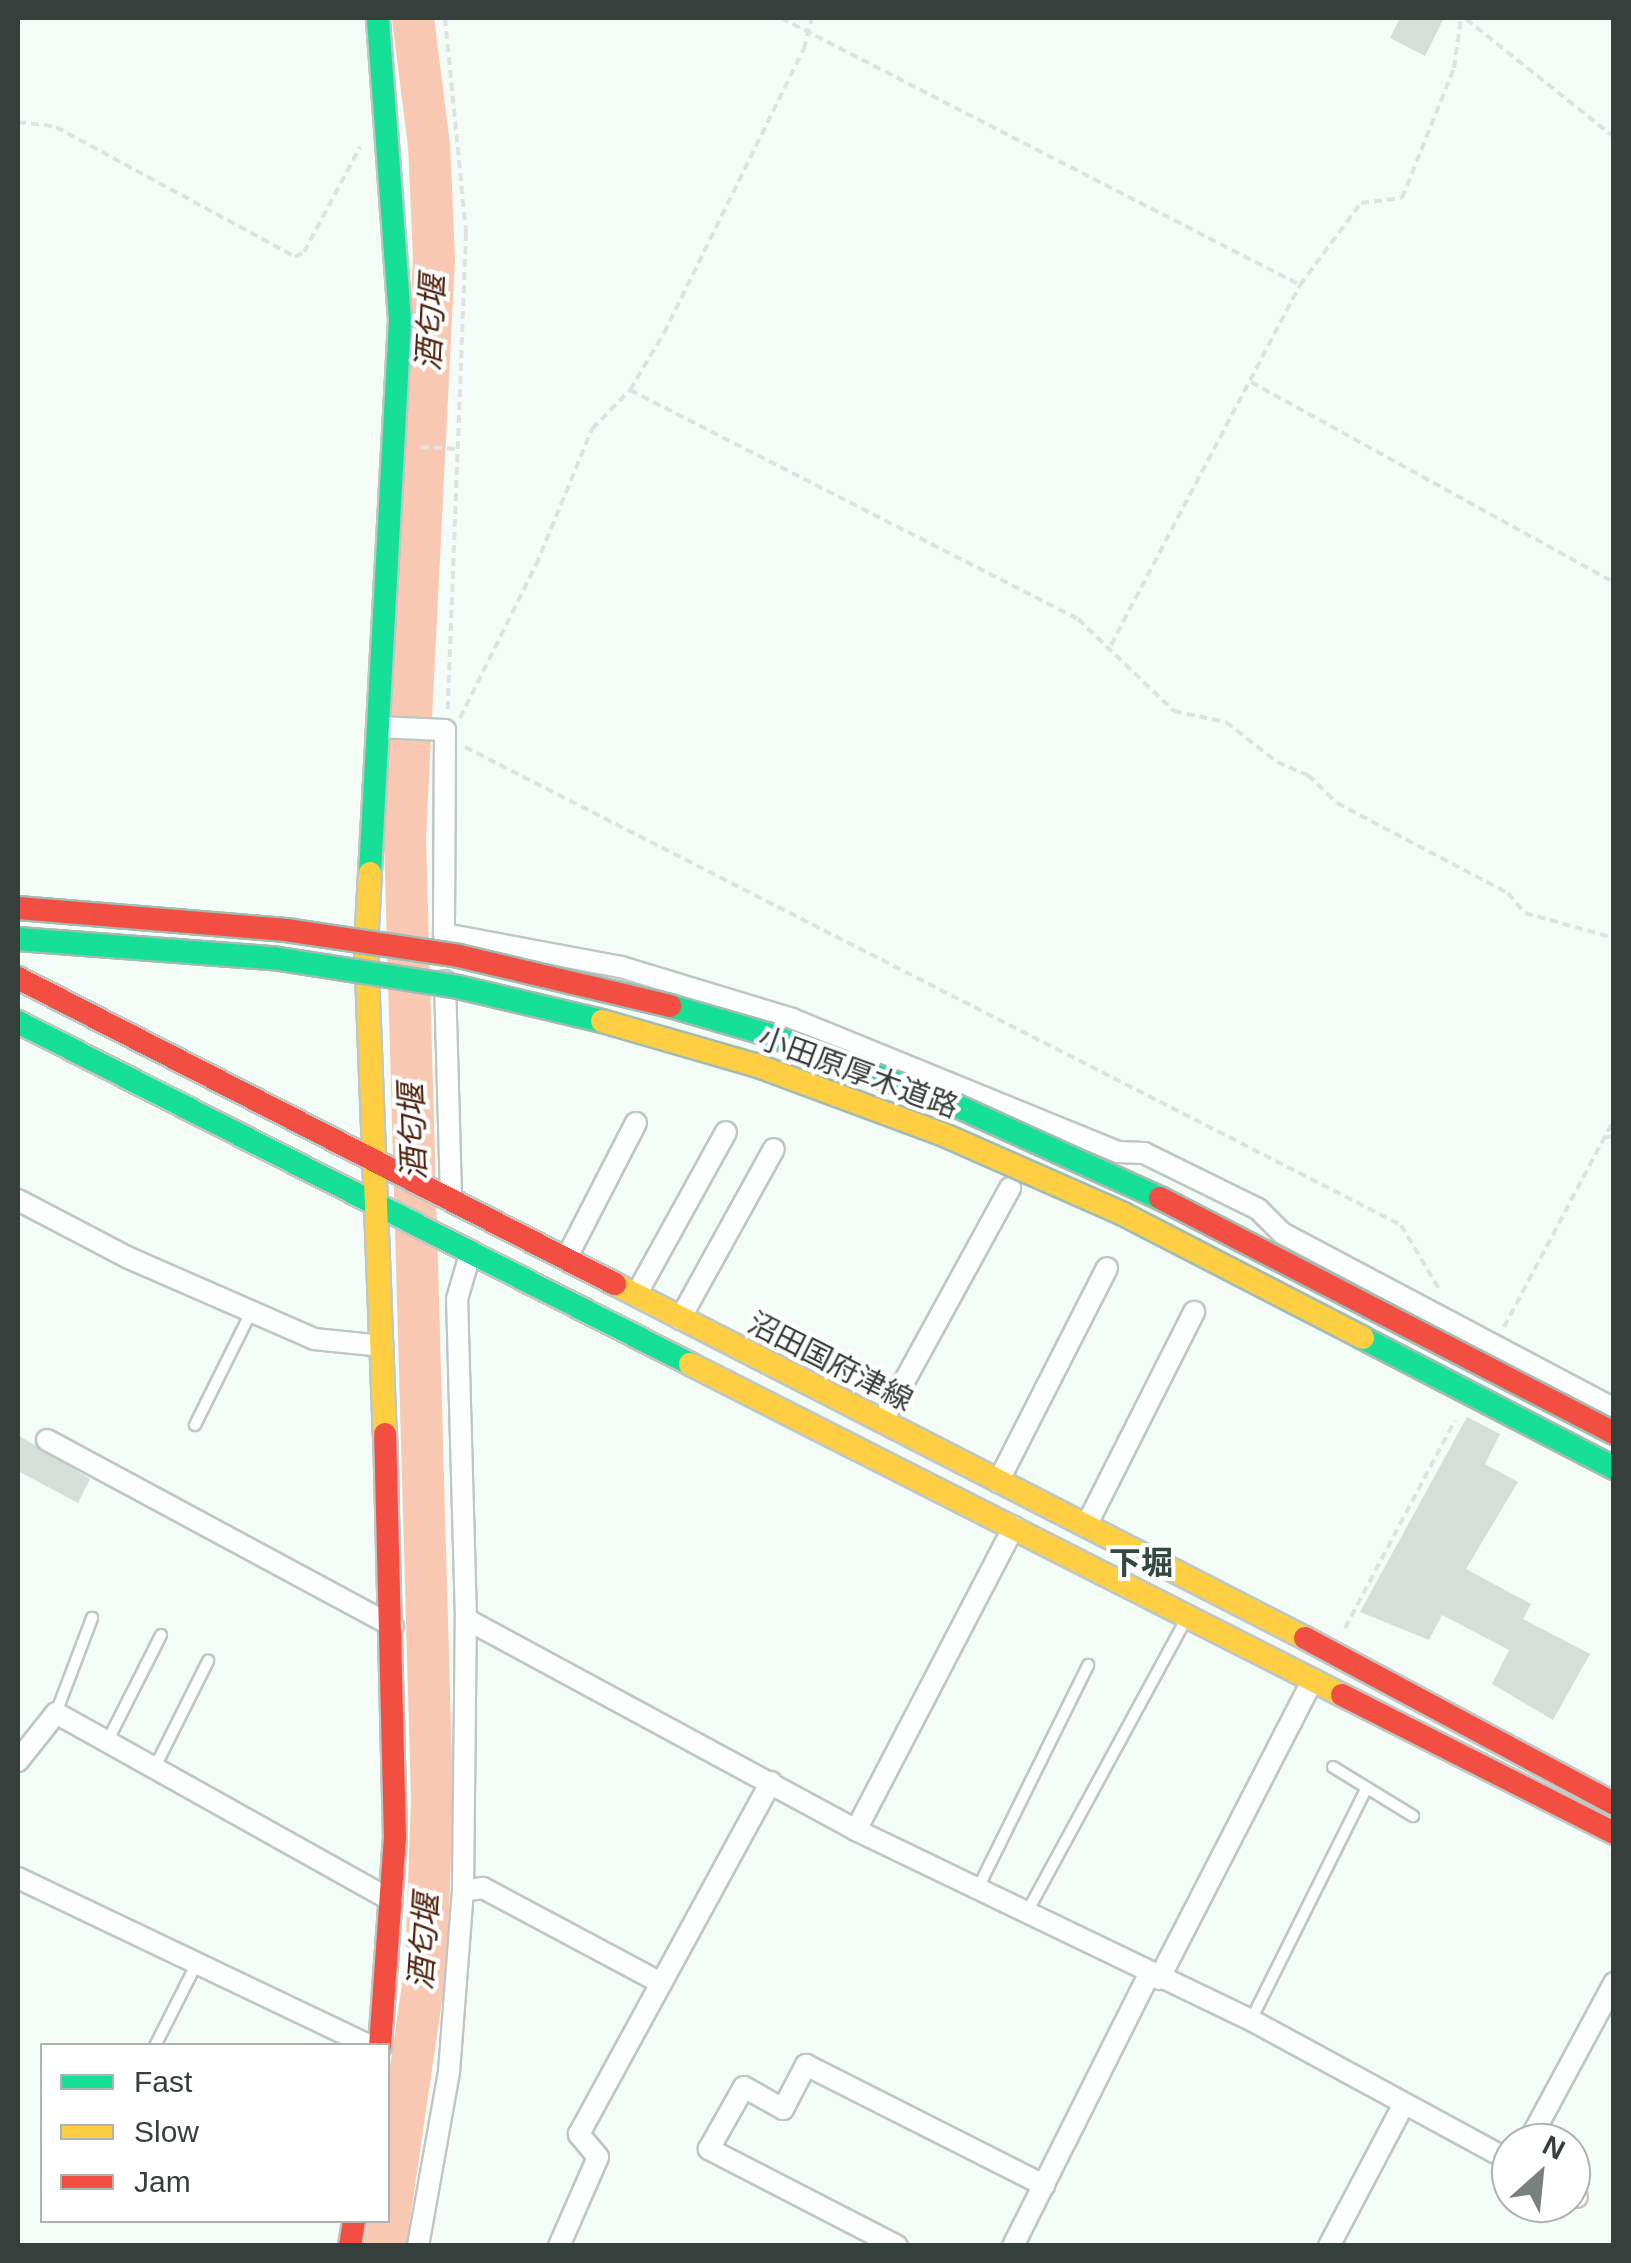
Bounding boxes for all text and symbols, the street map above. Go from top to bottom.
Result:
water label: 酒匂堰 [409,274,453,372]
street label: 小田原厚木道路 [753,1020,963,1126]
water label: 酒匂堰 [392,1083,434,1181]
street label: 沼田国府津線 [742,1305,918,1419]
district label: 下堀 [1109,1544,1173,1582]
water label: 酒匂堰 [401,1893,447,1991]
legend [40,2043,390,2223]
text: Fast [134,2065,192,2098]
text: Slow [134,2115,199,2148]
north arrow [1491,2123,1591,2223]
text: N [1538,2129,1570,2166]
text: Jam [134,2165,191,2198]

